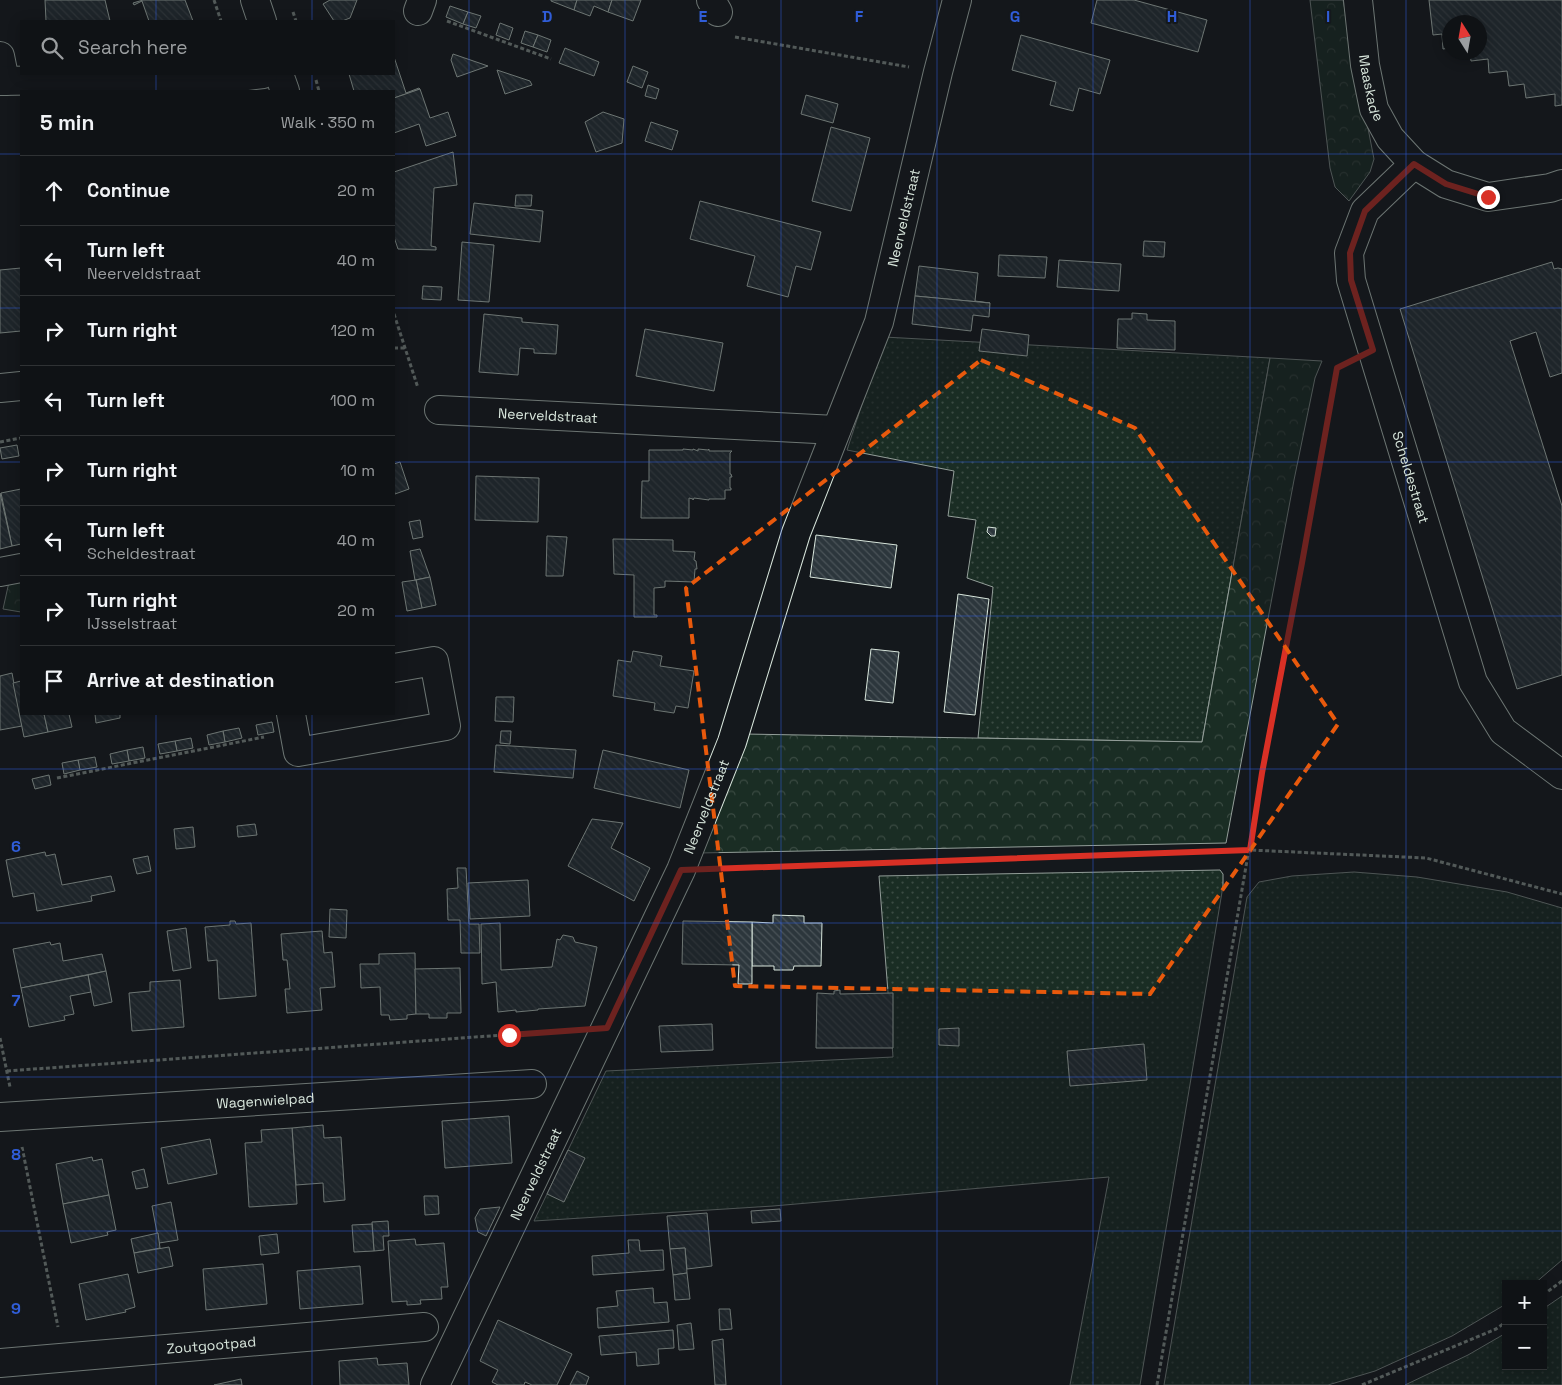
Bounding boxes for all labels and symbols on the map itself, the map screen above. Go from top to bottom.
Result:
text: D [542,6,552,27]
text: E [699,6,708,27]
text: F [855,6,864,27]
text: G [1010,6,1020,27]
text: H [1167,6,1177,27]
text: I [1326,6,1330,27]
north arrow [1442,15,1487,60]
street label: Maaskade [1355,54,1388,125]
street label: Neerveldstraat [883,167,924,268]
route end [1477,186,1500,209]
street label: Neerveldstraat [497,404,598,427]
street label: Scheldestraat [1388,429,1433,525]
street label: Neerveldstraat [679,757,733,856]
text: 6 [11,836,21,857]
text: 7 [12,990,21,1011]
route start [498,1024,521,1047]
street label: Wagenwielpad [216,1089,315,1113]
street label: Neerveldstraat [506,1125,566,1223]
text: 8 [11,1144,21,1165]
text: 9 [11,1298,21,1319]
street label: Zoutgootpad [166,1332,257,1358]

